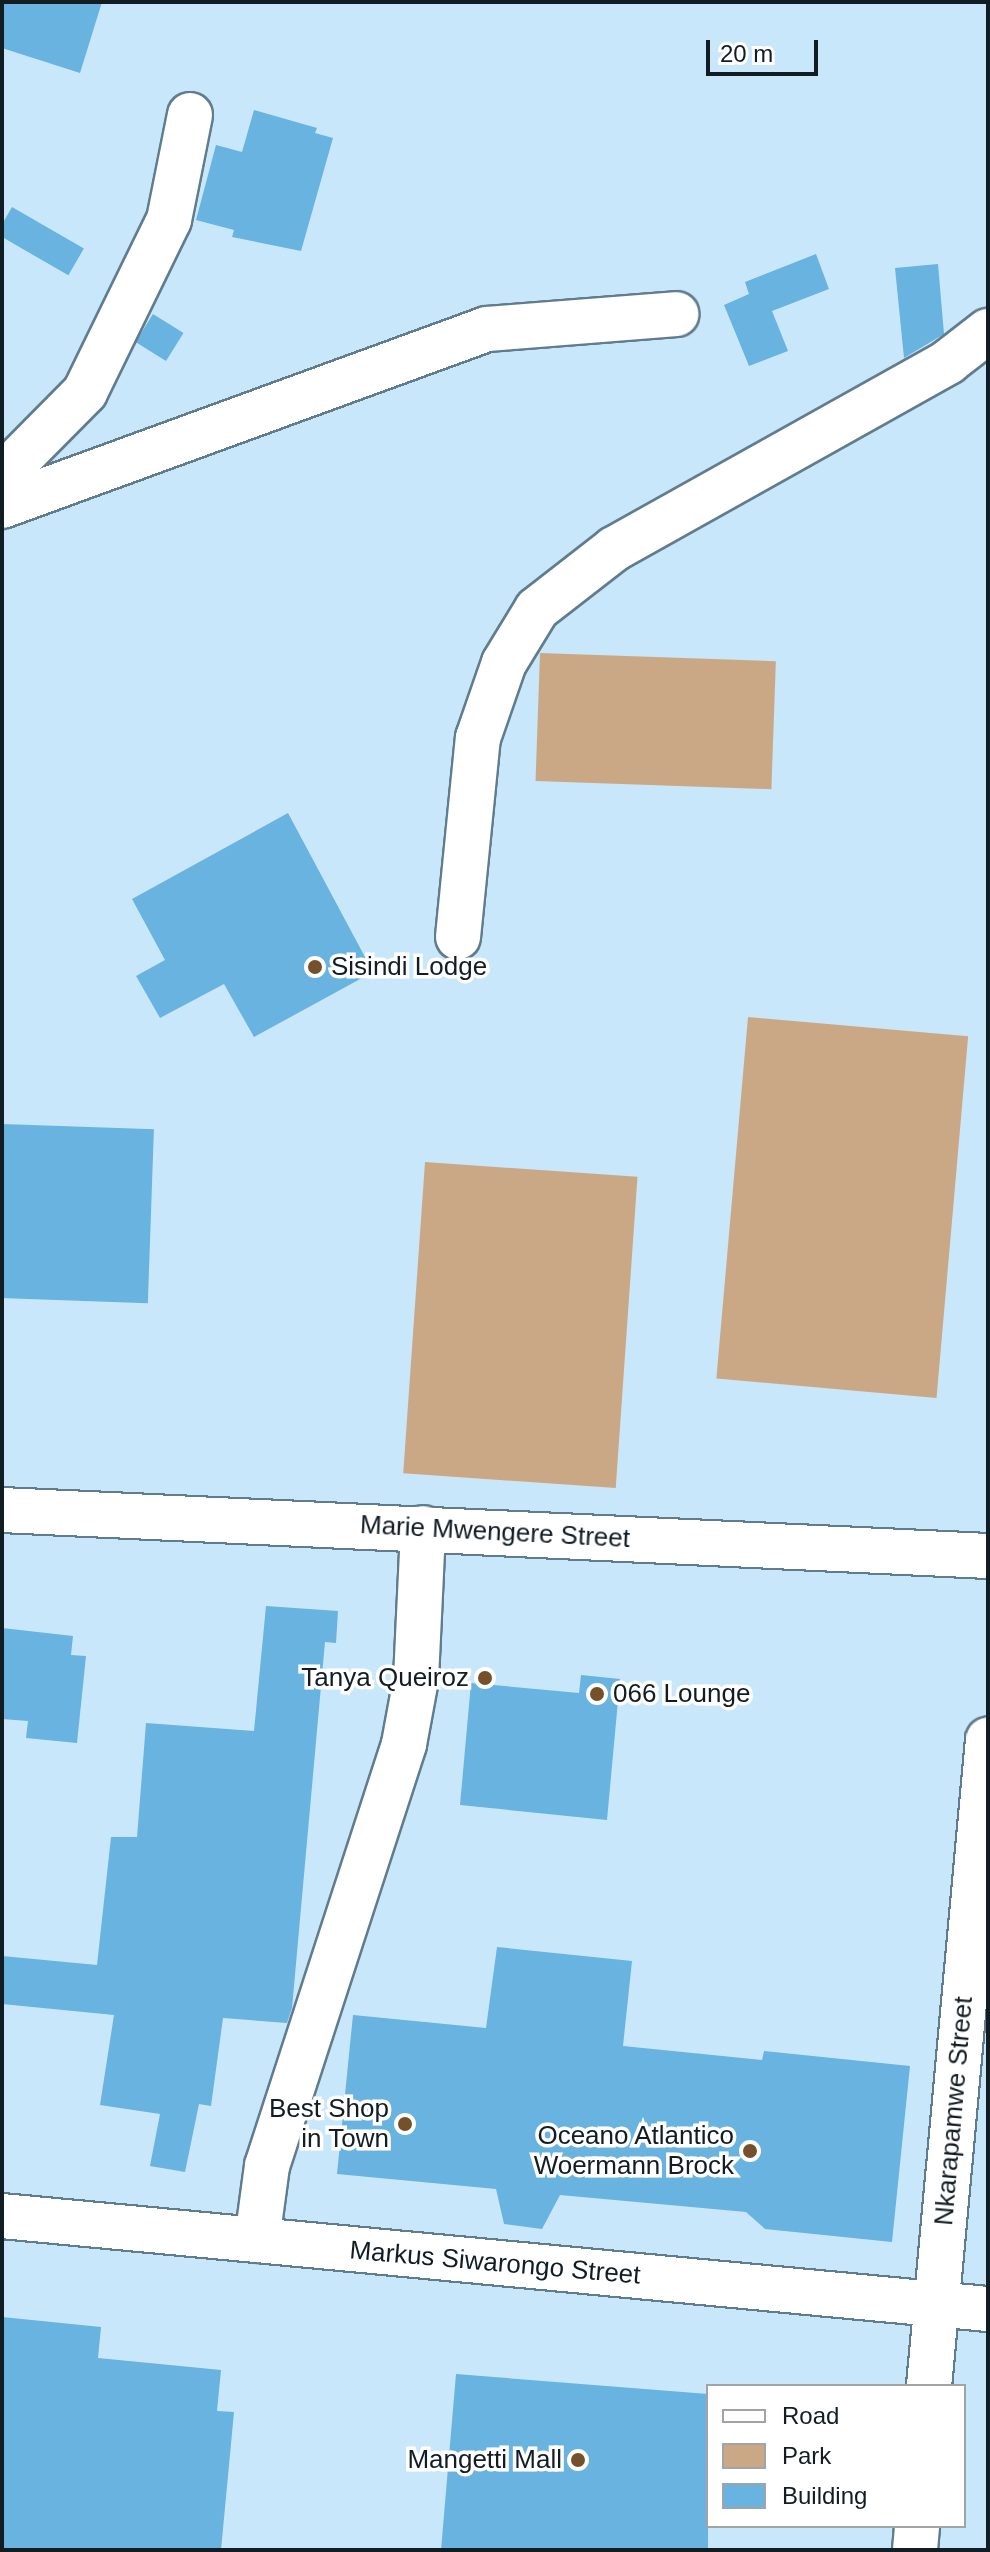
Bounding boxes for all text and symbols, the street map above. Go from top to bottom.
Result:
scale bar [710,24,822,74]
text: 20 m [720,40,773,67]
place label: Sisindi Lodge [331,951,487,983]
marker: Sisindi Lodge [306,958,324,976]
street label: Marie Mwengere Street [359,1509,631,1555]
place label: Tanya Queiroz [301,1662,469,1694]
marker: Tanya Queiroz [476,1669,494,1687]
place label: 066 Lounge [613,1678,750,1710]
marker: 066 Lounge [588,1685,606,1703]
street label: Nkarapamwe Street [928,1995,980,2227]
place label: Best Shop in Town [269,2093,389,2154]
marker: Best Shop in Town [396,2115,414,2133]
place label: Oceano Atlantico Woermann Brock [534,2120,734,2182]
marker: Oceano Atlantico Woermann Brock [741,2142,759,2160]
street label: Markus Siwarongo Street [348,2235,642,2291]
legend [706,2384,966,2528]
text: Road [782,2402,839,2429]
text: Park [782,2442,831,2469]
place label: Mangetti Mall [407,2444,562,2476]
marker: Mangetti Mall [569,2451,587,2469]
text: Building [782,2482,867,2509]

